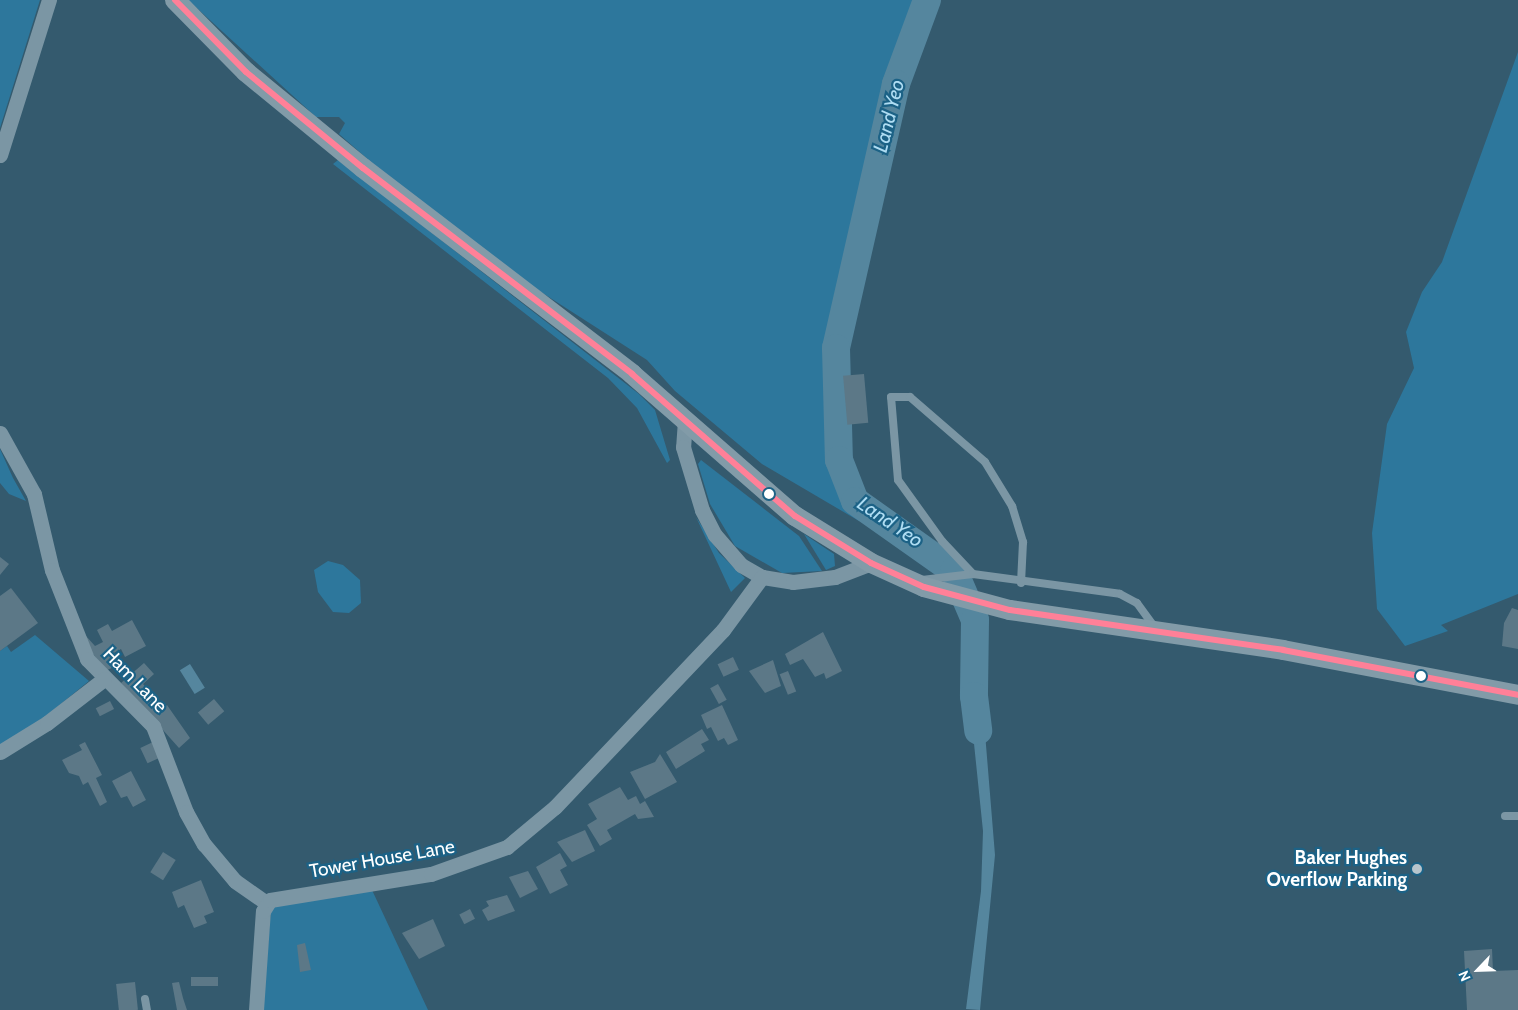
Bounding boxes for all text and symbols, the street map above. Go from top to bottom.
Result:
water label: Land Yeo [868,77,910,155]
unlabelled marker [764,489,774,499]
water label: Land Yeo [853,491,927,553]
street label: Ham Lane [98,642,172,718]
unlabelled marker [1416,671,1426,681]
street label: Tower House Lane [308,835,456,883]
place label: Baker Hughes Overflow Parking [1267,847,1407,891]
marker: Baker Hughes Overflow Parking [1411,863,1423,875]
north arrow [1453,945,1503,995]
text: N [1454,968,1475,984]

